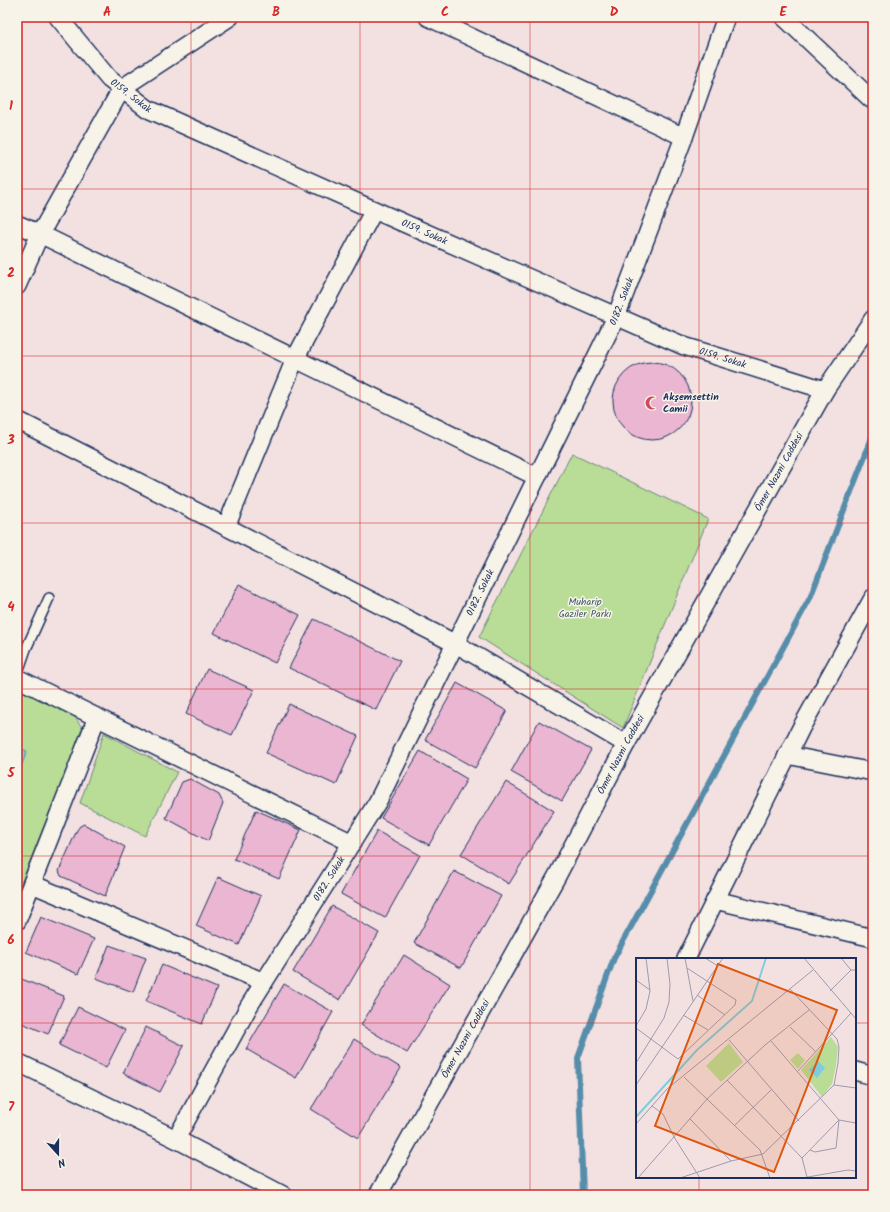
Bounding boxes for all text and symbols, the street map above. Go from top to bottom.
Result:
text: A [103,2,111,23]
text: B [272,2,280,23]
text: C [441,2,449,23]
text: D [610,2,619,23]
text: E [779,2,787,23]
street label: 0159. Sokak [107,75,154,118]
text: 1 [9,96,13,117]
street label: 0159. Sokak [399,215,450,249]
text: 2 [7,263,15,284]
street label: 0182. Sokak [605,275,638,328]
street label: 0159. Sokak [697,343,749,373]
place label: Akşemsettin Camii [663,389,719,417]
mosque icon: Akşemsettin Camii [644,395,660,411]
street label: Ömer Nazmi Caddesi [750,429,808,514]
text: 3 [6,430,15,451]
street label: 0182. Sokak [462,566,499,619]
park label: Muharip Gaziler Parkı [559,594,612,622]
text: 4 [7,597,15,618]
street label: Ömer Nazmi Caddesi [593,711,649,797]
text: 5 [7,763,16,784]
street label: 0182. Sokak [309,853,349,904]
text: 6 [7,930,15,951]
inset map [636,958,856,1178]
street label: Ömer Nazmi Caddesi [437,996,494,1081]
text: 7 [8,1097,15,1118]
north arrow [38,1134,78,1174]
text: N [55,1153,68,1172]

